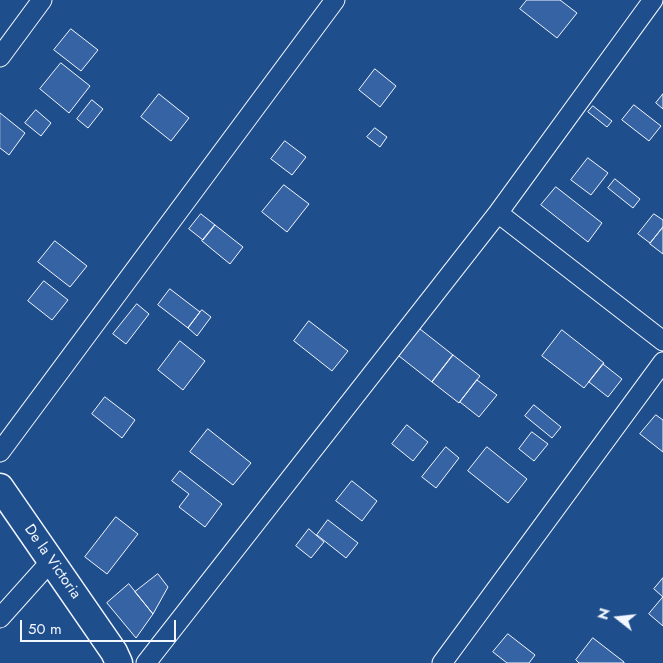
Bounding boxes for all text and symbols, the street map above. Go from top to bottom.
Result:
street label: De la Victoria [20,521,84,603]
north arrow [593,593,643,643]
text: N [592,606,615,622]
scale bar [22,610,179,642]
text: 50 m [28,618,62,640]

